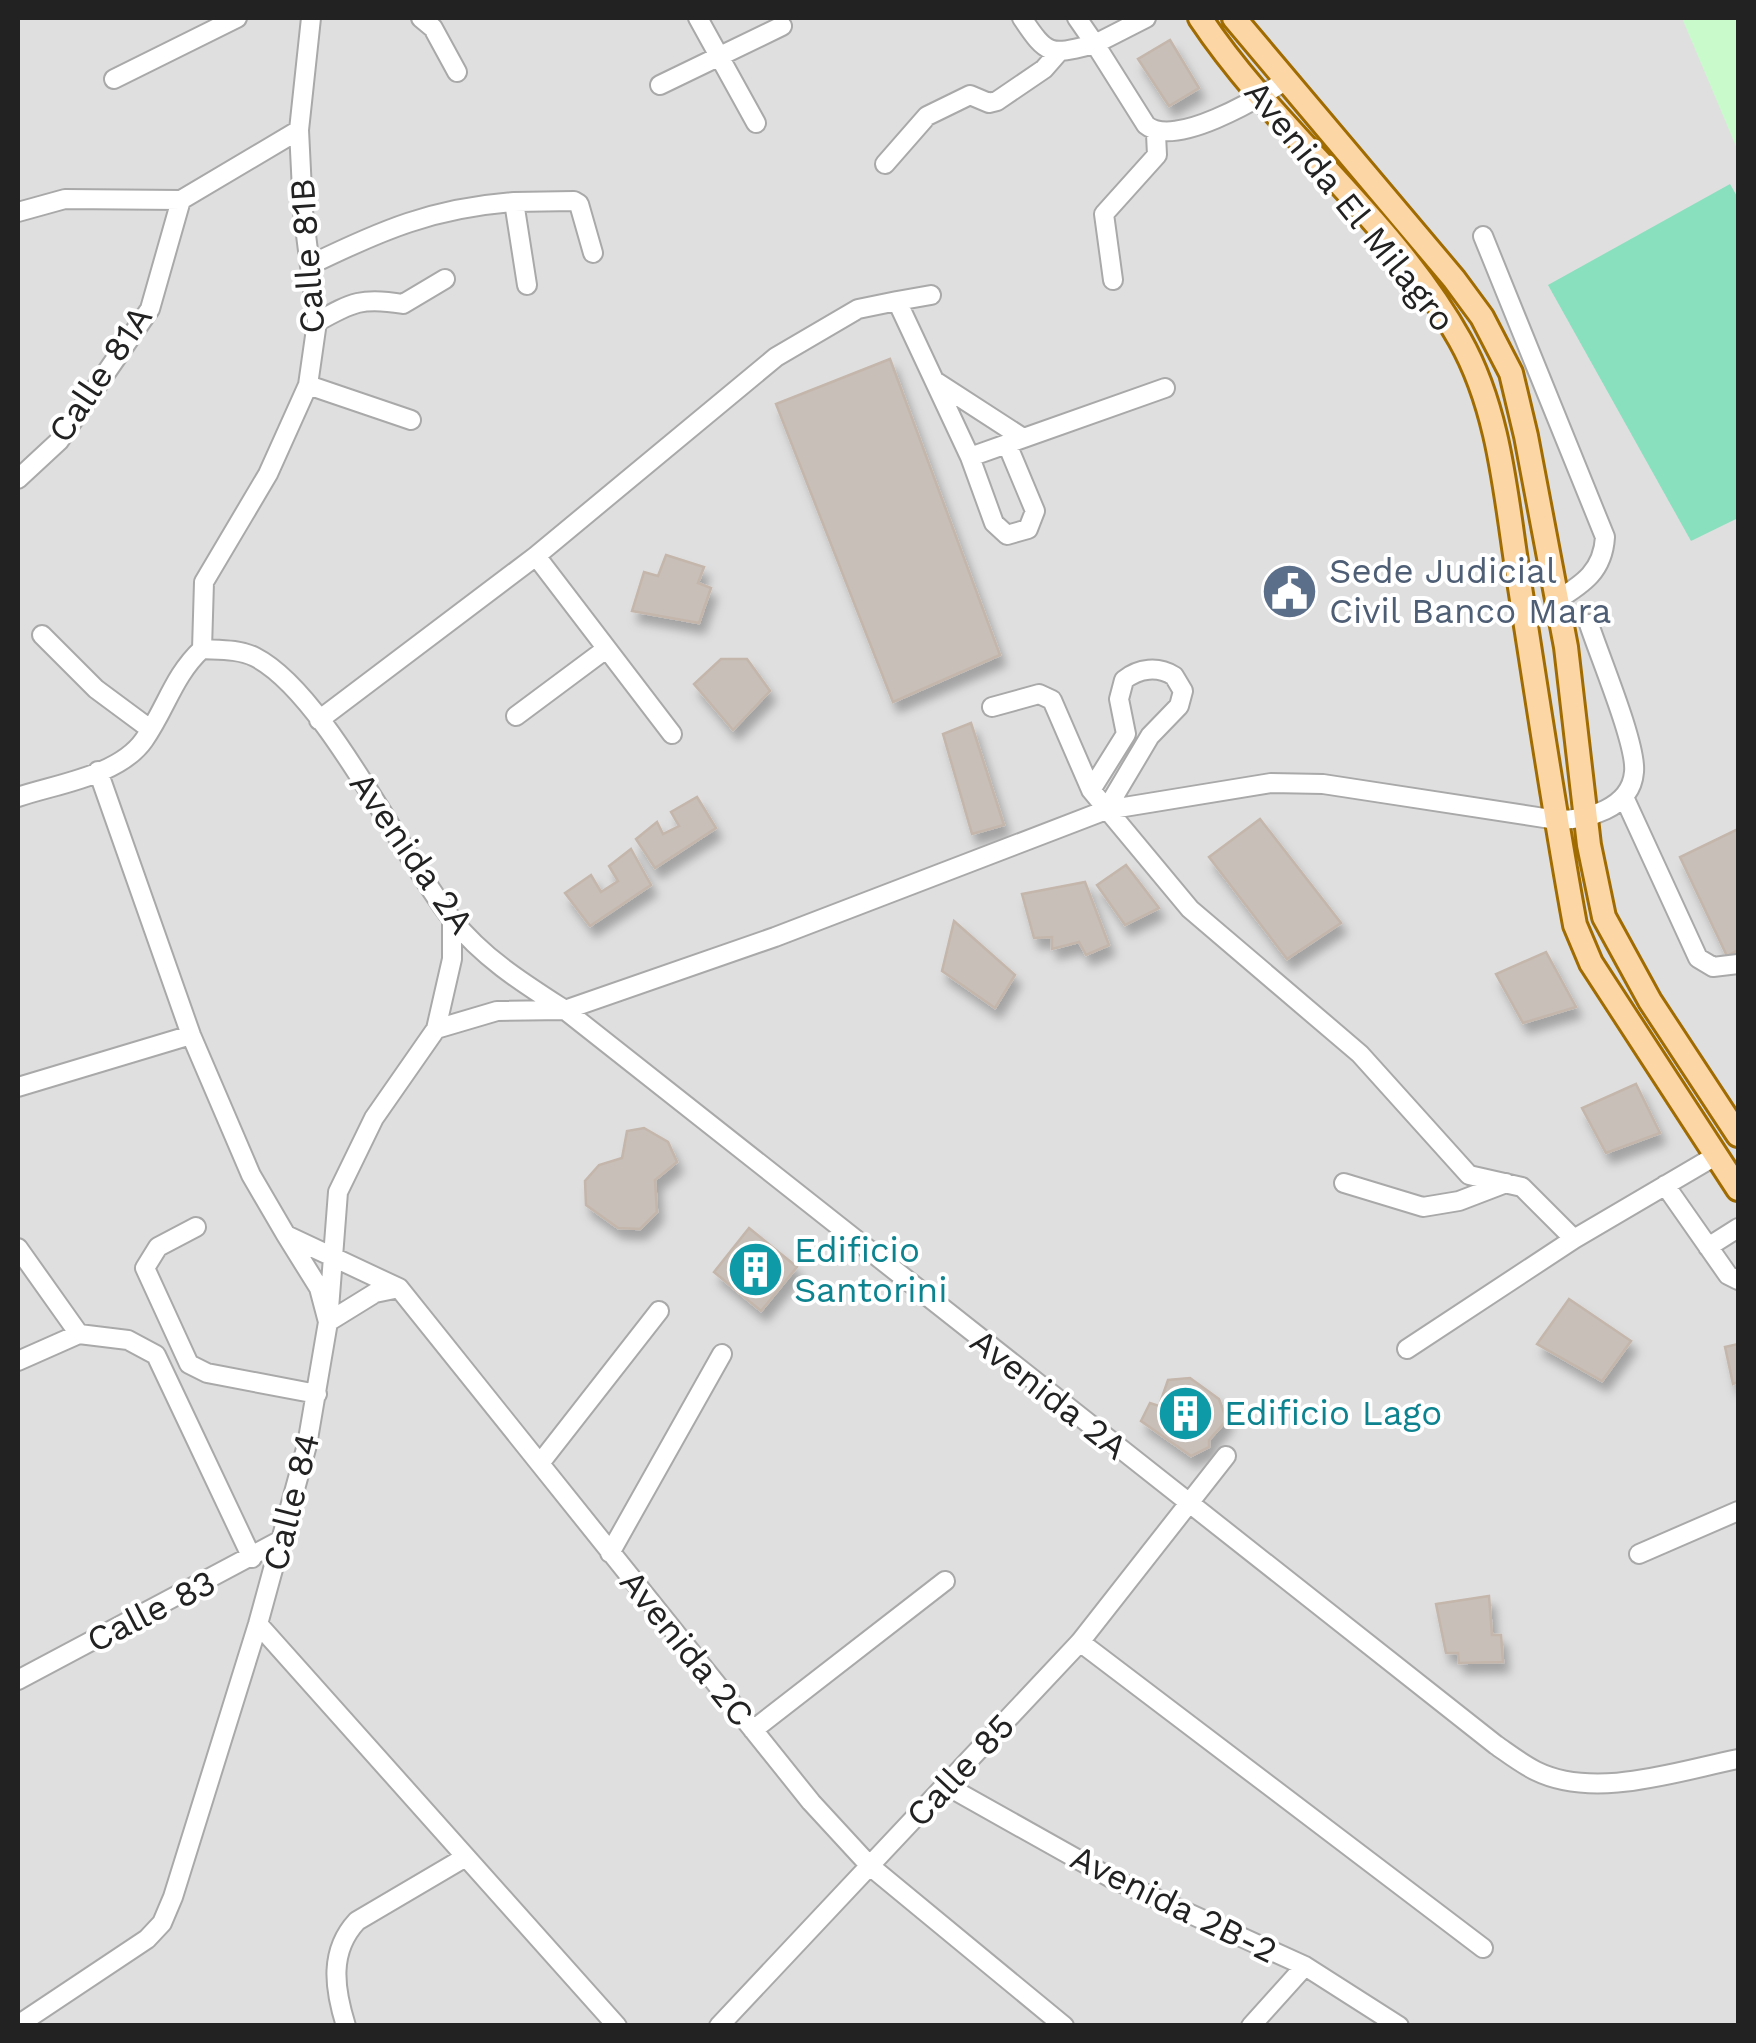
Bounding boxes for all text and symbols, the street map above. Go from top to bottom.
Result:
street label: Avenida El Milagro [1236,72,1464,340]
street label: Calle 81B [281,177,333,335]
street label: Calle 81A [39,298,161,450]
place label: Sede Judicial Civil Banco Mara [1329,550,1611,632]
public building icon: Sede Judicial Civil Banco Mara [1260,561,1320,621]
street label: Avenida 2A [341,764,483,942]
place label: Edificio Santorini [794,1229,948,1311]
building icon: Edificio Santorini [725,1240,785,1300]
street label: Avenida 2A [962,1320,1136,1468]
building icon: Edificio Lago [1155,1383,1215,1443]
place label: Edificio Lago [1224,1392,1442,1434]
street label: Calle 84 [254,1429,328,1575]
street label: Calle 83 [80,1561,222,1661]
street label: Avenida 2C [611,1561,763,1735]
street label: Calle 85 [897,1705,1023,1835]
street label: Avenida 2B-2 [1064,1836,1284,1972]

